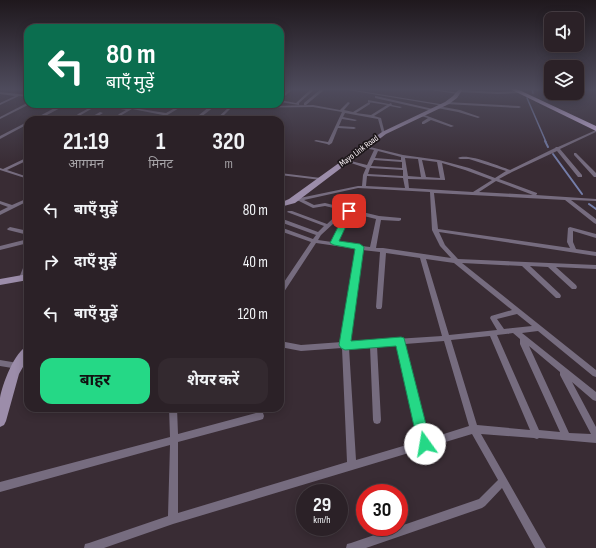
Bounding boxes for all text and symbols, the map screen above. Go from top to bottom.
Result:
map controls [544,12,584,100]
button: sound [544,12,584,52]
text: 80 m [106,38,155,71]
icon: left [40,40,92,92]
button: layers [544,60,584,100]
text: बाएँ मुड़ें [106,72,154,93]
text: 21:19 [63,127,109,156]
text: 1 [156,127,165,156]
text: 320 [212,127,245,156]
street label: Mayo Link Road [337,133,381,169]
text: आगमन [68,156,104,172]
text: मिनट [148,156,173,172]
text: m [224,156,233,172]
pin [332,194,366,228]
icon: left [40,199,62,221]
text: बाएँ मुड़ें [74,200,117,219]
icon: arrive [338,200,360,222]
text: 80 m [243,201,268,220]
icon: right [40,251,62,273]
text: दाएँ मुड़ें [74,252,117,271]
text: 40 m [243,253,268,272]
icon: left [40,303,62,325]
text: बाएँ मुड़ें [74,304,117,323]
text: 120 m [238,305,268,324]
button: बाहर [40,358,150,404]
button: शेयर करें [158,358,268,404]
position arrow [404,423,446,465]
speed limit sign: 30 [356,484,408,536]
text: 29 [313,493,331,517]
text: km/h [313,514,331,526]

